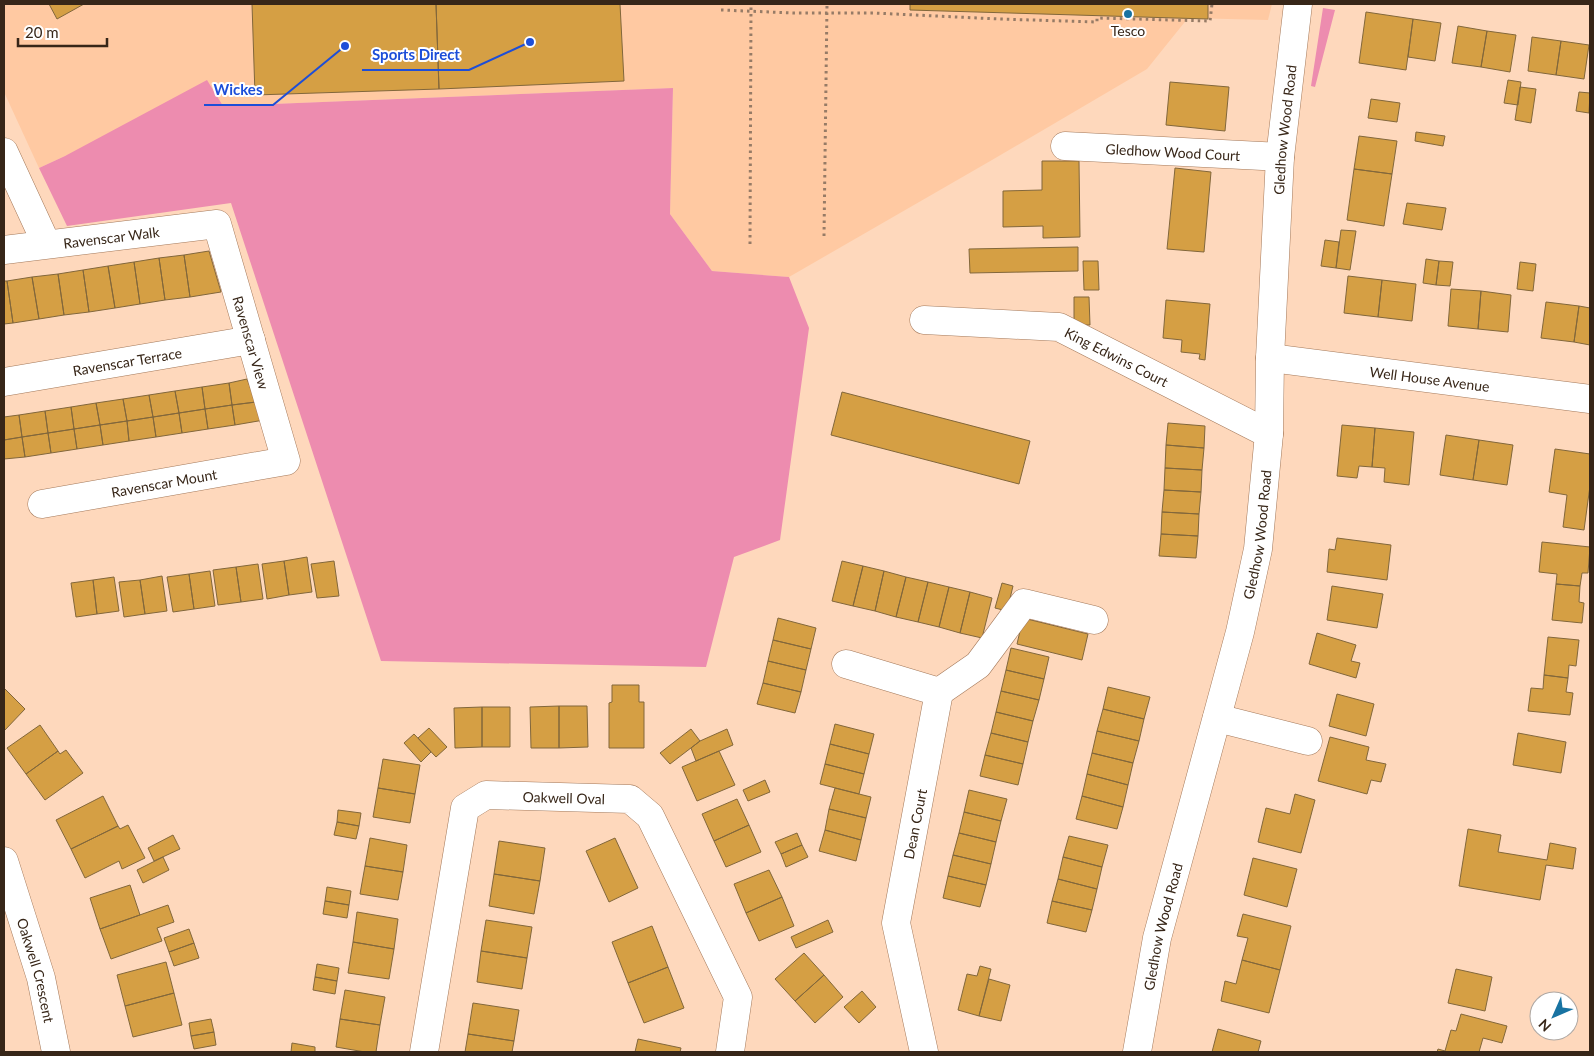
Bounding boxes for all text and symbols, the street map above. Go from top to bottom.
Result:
marker: Tesco [1122,8,1134,20]
scale bar [18,15,106,47]
place label: Tesco [1111,22,1145,39]
text: 20 m [25,23,59,41]
callout: Sports Direct [362,40,469,70]
text: Sports Direct [372,45,460,63]
street label: Gledhow Wood Road [1270,64,1299,195]
callout: Wickes [204,75,273,105]
text: Wickes [214,80,263,98]
street label: Gledhow Wood Court [1105,140,1241,163]
street label: Ravenscar Walk [62,223,161,251]
street label: Ravenscar View [230,294,273,391]
street label: King Edwins Court [1062,323,1171,390]
street label: Ravenscar Terrace [71,343,183,379]
street label: Well House Avenue [1369,362,1491,395]
street label: Ravenscar Mount [110,465,218,501]
street label: Gledhow Wood Road [1239,469,1274,601]
street label: Dean Court [900,787,930,861]
street label: Oakwell Oval [523,788,605,807]
street label: Gledhow Wood Road [1139,861,1186,992]
street label: Oakwell Crescent [14,916,58,1024]
north arrow [1529,991,1579,1041]
text: N [1535,1016,1554,1035]

